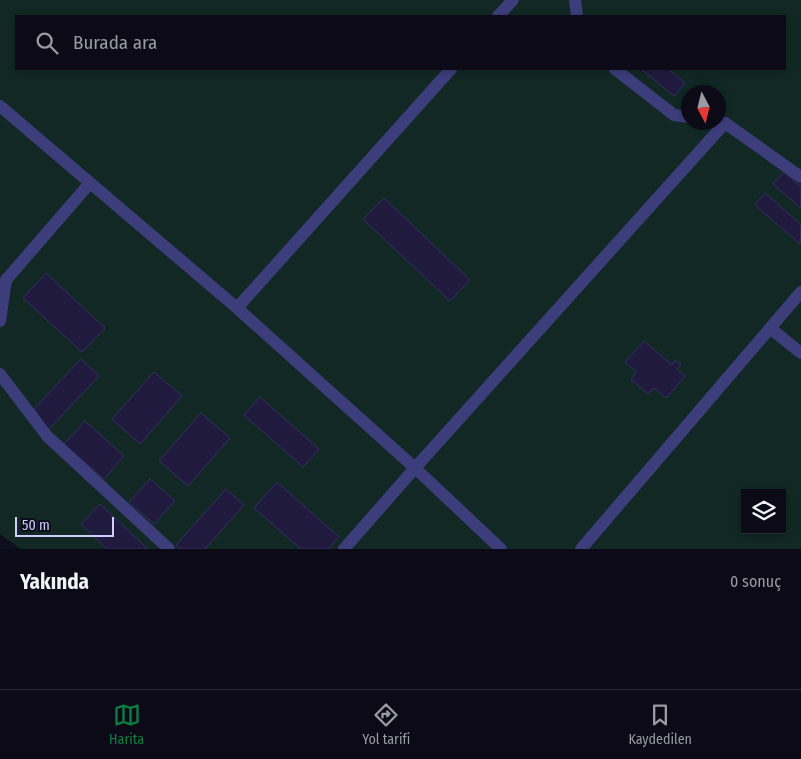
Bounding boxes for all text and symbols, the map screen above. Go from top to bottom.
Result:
search box [15,15,786,70]
icon: search [33,29,61,57]
text: Burada ara [73,31,157,54]
north arrow [681,85,726,130]
map controls [741,489,786,534]
button: layers [741,489,786,534]
scale bar [15,514,114,537]
text: 50 m [22,517,50,534]
text: Yakında [20,569,89,595]
text: 0 sonuç [730,572,781,591]
tab: Harita [109,701,144,748]
tab: Yol tarifi [362,701,410,748]
tab: Kaydedilen [628,701,692,748]

